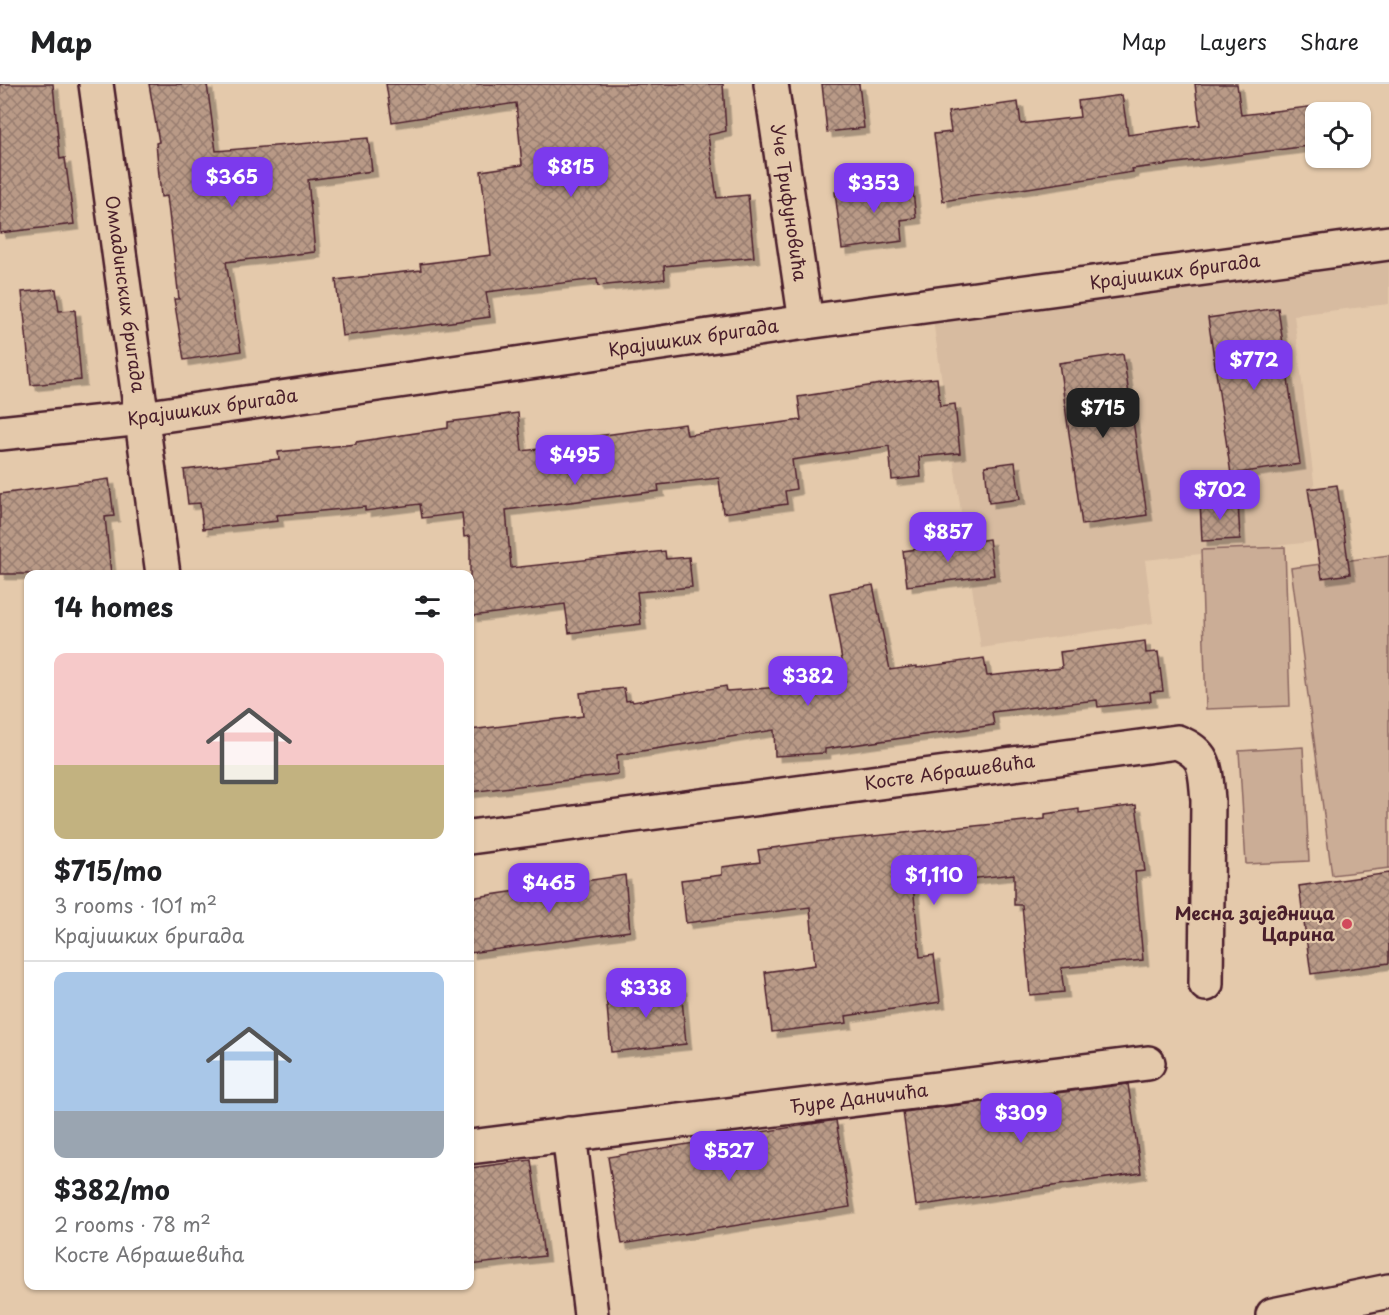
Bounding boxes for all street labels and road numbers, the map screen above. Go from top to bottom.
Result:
street label: Уче Трифуновића [765,122,815,284]
street label: Омладинских бригада [99,194,153,395]
street label: Крајишких бригада [1088,246,1262,295]
street label: Крајишких бригада [606,311,781,362]
street label: Крајишких бригада [126,381,300,431]
street label: Косте Абрашевића [863,746,1037,796]
street label: Ђуре Даничића [788,1075,930,1119]

